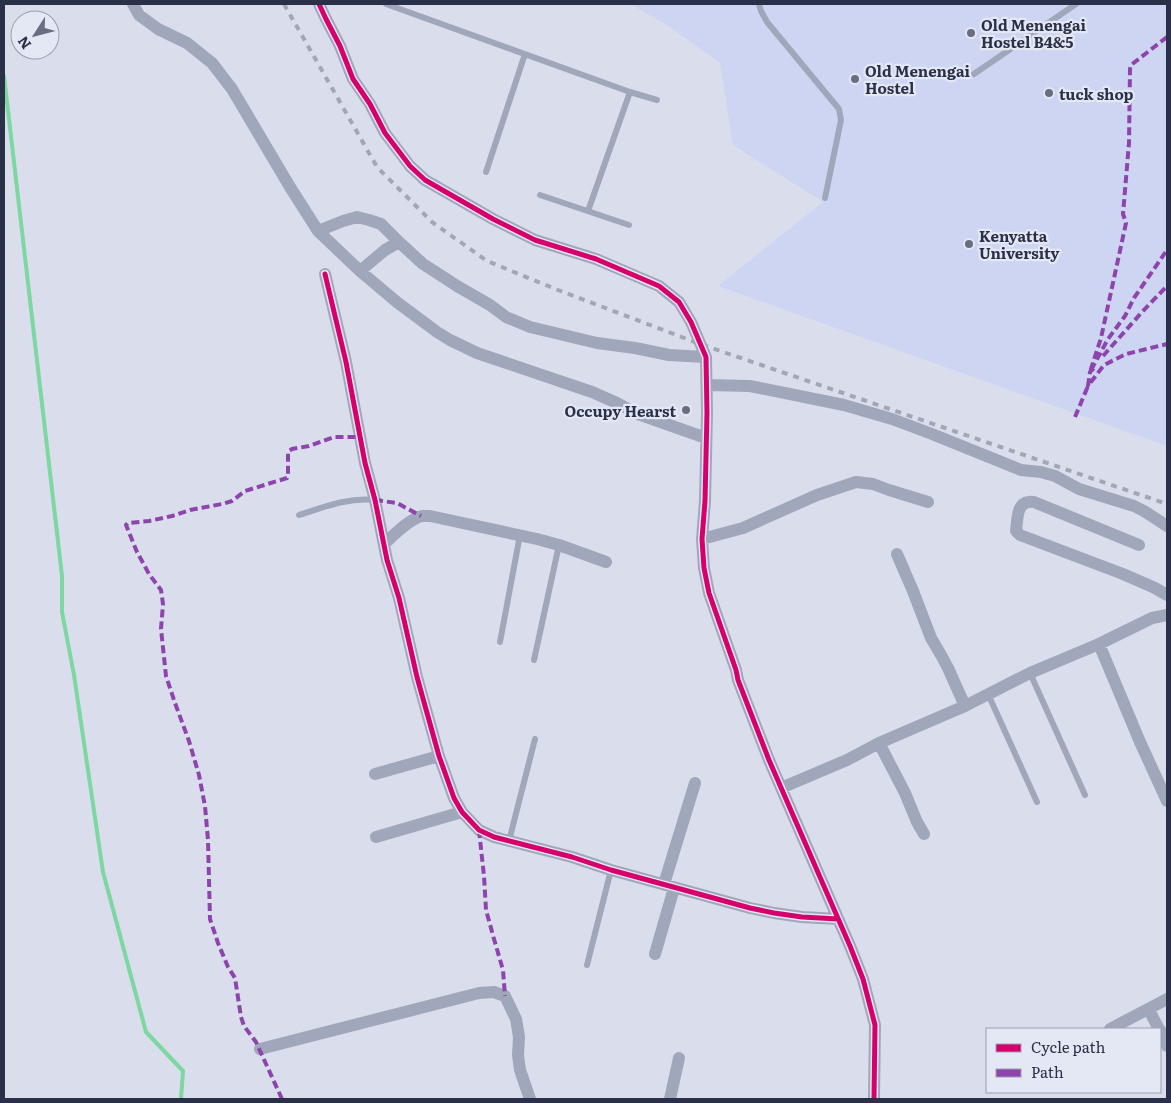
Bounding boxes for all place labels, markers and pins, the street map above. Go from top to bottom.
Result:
place label: Old Menengai Hostel B4&5 [981,13,1087,53]
marker: Old Menengai Hostel B4&5 [965,27,977,39]
place label: Old Menengai Hostel [865,59,971,99]
marker: Old Menengai Hostel [849,73,861,85]
place label: tuck shop [1059,82,1134,105]
marker: tuck shop [1043,87,1055,99]
place label: Kenyatta University [979,224,1060,264]
marker: Kenyatta University [963,238,975,250]
place label: Occupy Hearst [565,399,676,422]
marker: Occupy Hearst [680,404,692,416]

